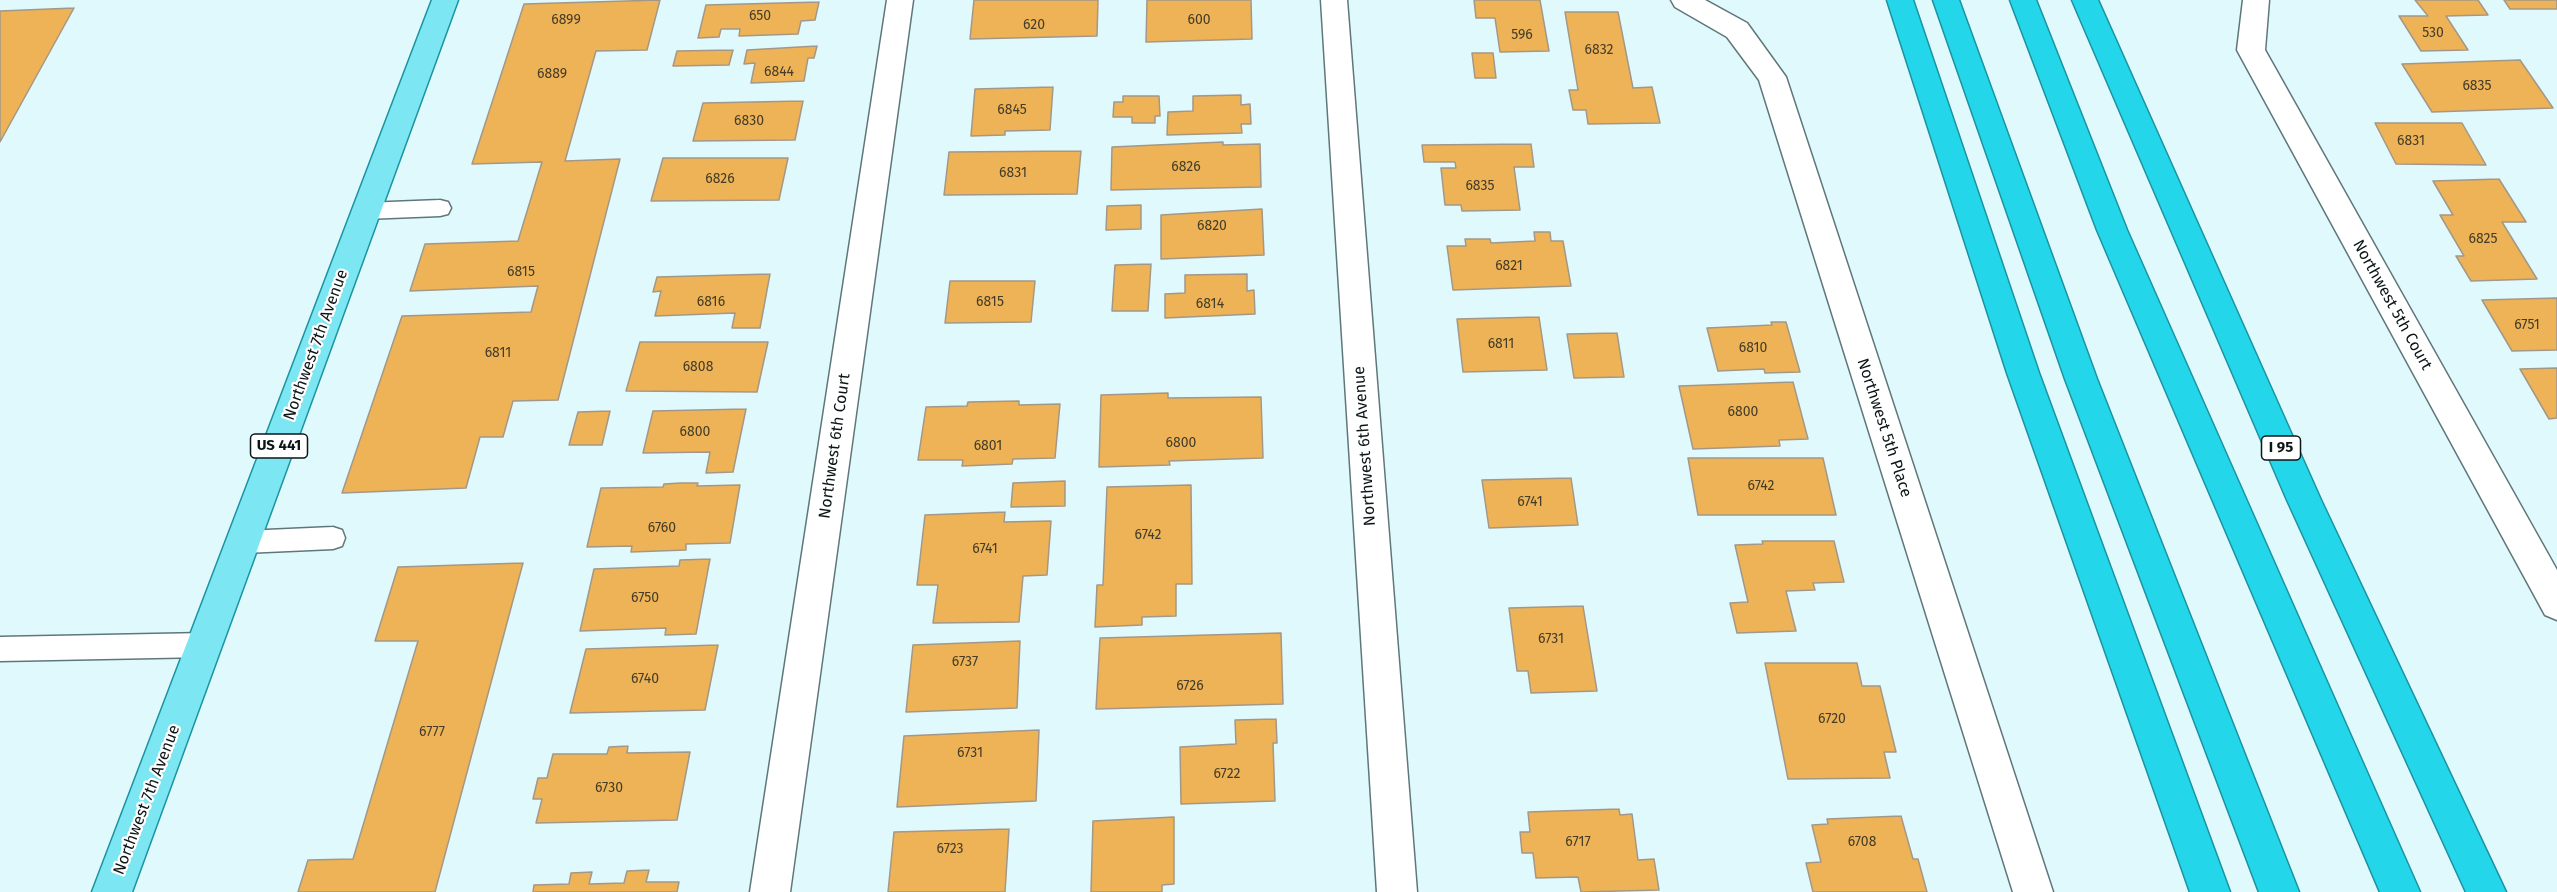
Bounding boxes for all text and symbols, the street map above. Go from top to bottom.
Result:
house number: 650 [749,8,771,24]
house number: 6899 [551,12,581,28]
house number: 600 [1187,12,1211,28]
house number: 620 [1023,17,1045,33]
house number: 530 [2422,25,2444,41]
house number: 596 [1511,27,1533,43]
house number: 6832 [1585,42,1613,58]
house number: 6844 [764,64,794,80]
house number: 6889 [537,66,567,82]
house number: 6835 [2462,78,2492,94]
house number: 6845 [997,102,1027,118]
house number: 6830 [734,113,764,129]
house number: 6831 [2397,133,2425,149]
house number: 6826 [1171,159,1201,175]
house number: 6831 [999,165,1027,181]
house number: 6826 [705,171,735,187]
house number: 6835 [1465,178,1495,194]
house number: 6820 [1197,218,1227,234]
house number: 6825 [2469,231,2497,247]
street label: Northwest 5th Court [2348,237,2436,373]
house number: 6821 [1495,258,1523,274]
house number: 6815 [507,264,535,280]
street label: Northwest 7th Avenue [280,267,352,423]
house number: 6816 [697,294,725,310]
house number: 6815 [976,294,1004,310]
house number: 6814 [1196,296,1224,312]
house number: 6751 [2514,317,2540,333]
house number: 6811 [1488,336,1514,352]
house number: 6810 [1739,340,1767,356]
house number: 6811 [485,345,511,361]
street label: Northwest 5th Place [1852,356,1916,500]
house number: 6808 [683,359,713,375]
street label: Northwest 6th Avenue [1350,365,1380,527]
street label: Northwest 6th Court [815,372,855,520]
house number: 6800 [1728,404,1758,420]
house number: 6800 [680,424,710,440]
road number: US 441 [250,434,308,458]
house number: 6800 [1166,435,1196,451]
road number: I 95 [2262,436,2300,460]
house number: 6801 [974,438,1002,454]
house number: 6742 [1748,478,1774,494]
house number: 6741 [1517,494,1543,510]
house number: 6760 [648,520,676,536]
house number: 6742 [1135,527,1161,543]
house number: 6741 [972,541,998,557]
house number: 6750 [631,590,659,606]
house number: 6731 [1538,631,1564,647]
house number: 6737 [952,654,978,670]
house number: 6740 [631,671,659,687]
house number: 6726 [1176,678,1204,694]
house number: 6720 [1818,711,1846,727]
street label: Northwest 7th Avenue [110,722,184,878]
house number: 6777 [419,724,445,740]
house number: 6731 [957,745,983,761]
house number: 6722 [1214,766,1240,782]
house number: 6730 [595,780,623,796]
house number: 6717 [1565,834,1591,850]
house number: 6708 [1848,834,1876,850]
house number: 6723 [937,841,963,857]

